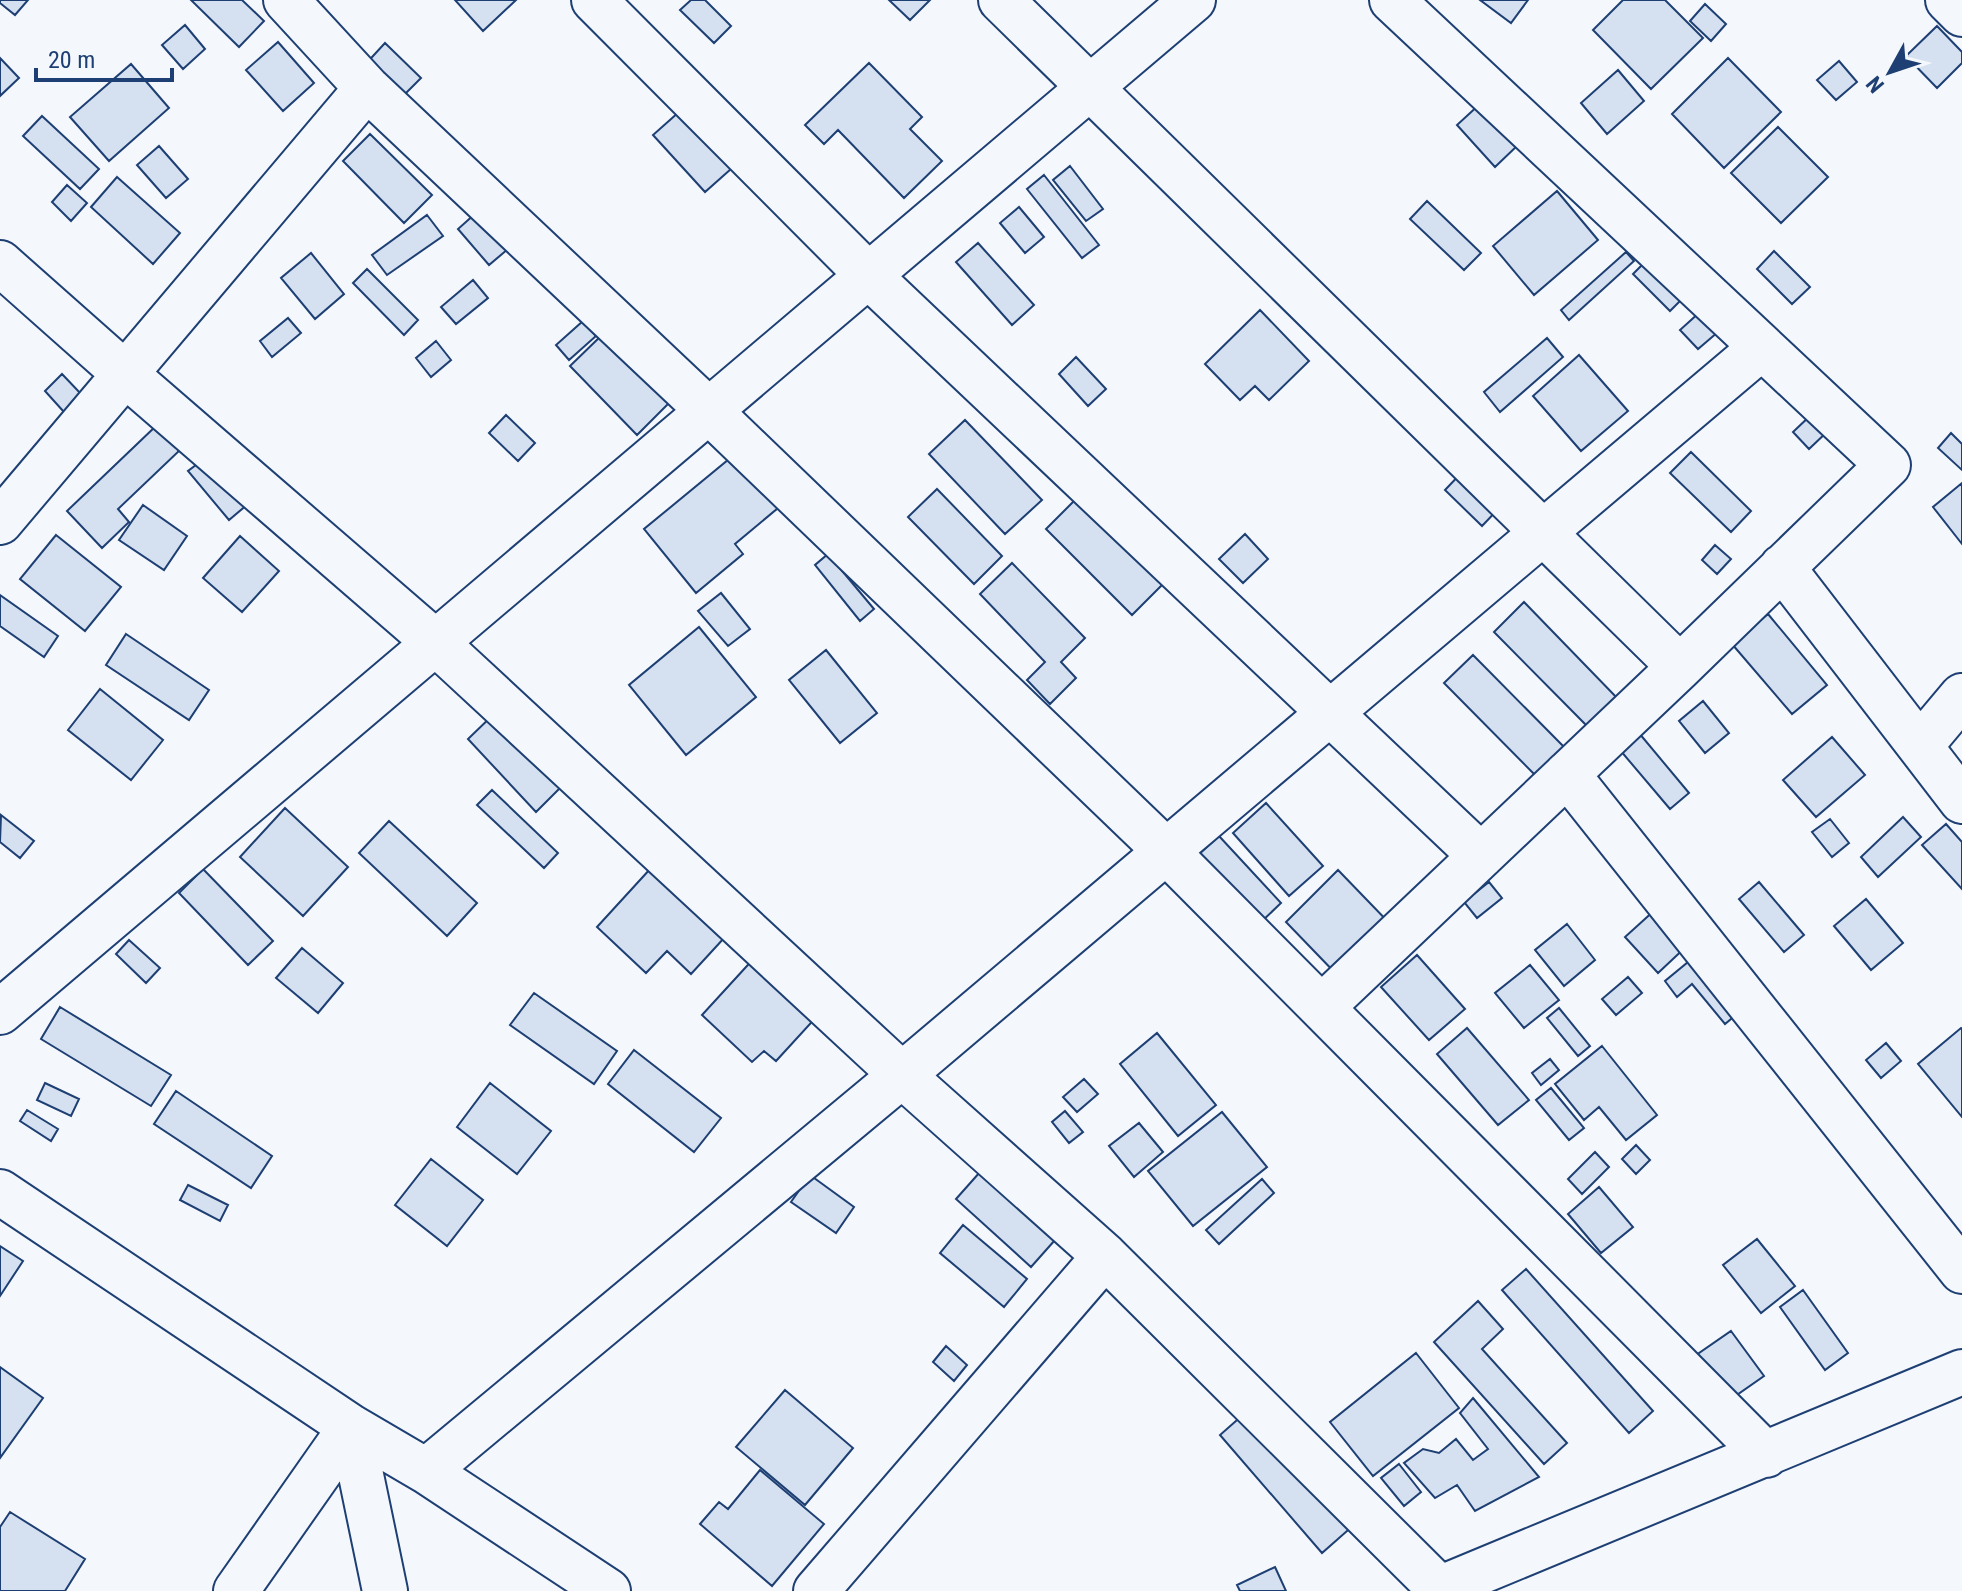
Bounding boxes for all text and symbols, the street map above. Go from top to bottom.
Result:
scale bar [36,32,172,82]
north arrow [1850,32,1930,112]
text: 20 m [48,46,95,74]
text: N [1861,71,1889,98]

